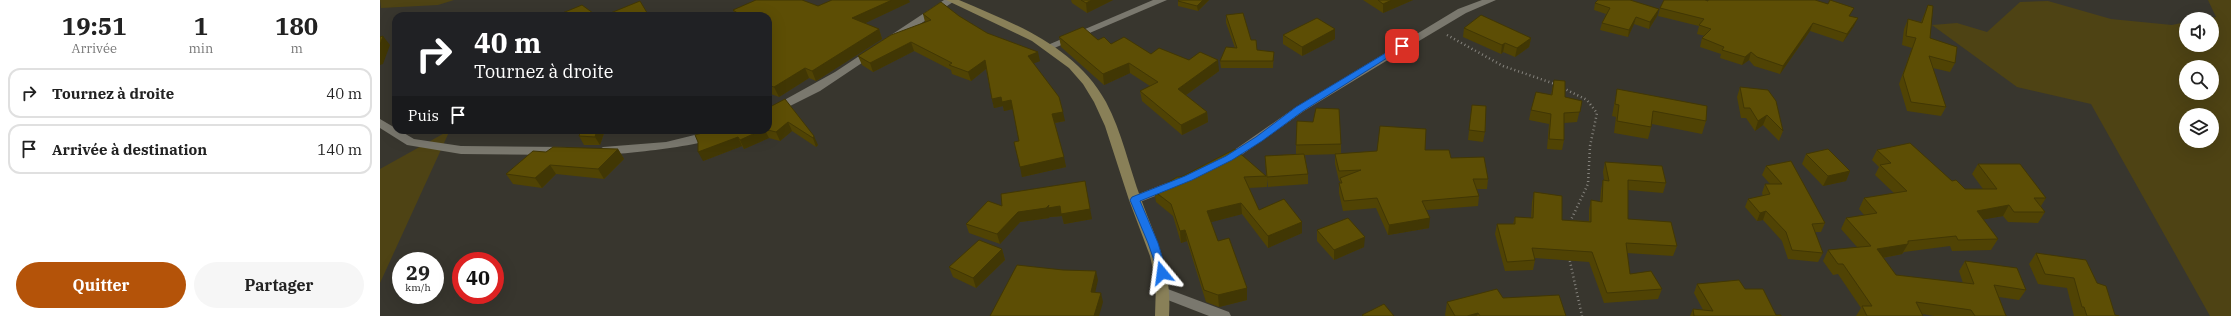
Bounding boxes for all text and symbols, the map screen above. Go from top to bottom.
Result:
text: 19:51 [62,10,127,42]
text: 1 [194,10,208,42]
text: 180 [275,10,318,42]
map controls [2179,12,2219,148]
button: sound [2179,12,2219,52]
text: 40 m [474,24,541,61]
icon: right [408,28,460,80]
pin [1385,29,1419,63]
icon: arrive [1391,35,1413,57]
text: Arrivée [72,40,117,57]
text: min [188,40,213,57]
text: m [290,40,303,57]
text: Tournez à droite [474,60,613,83]
button: search [2179,60,2219,100]
icon: right [18,82,40,104]
text: Tournez à droite [52,84,174,103]
text: 40 m [326,84,362,103]
icon: arrive [447,104,469,126]
text: Puis [408,106,439,125]
button: layers [2179,108,2219,148]
icon: arrive [18,138,40,160]
text: Arrivée à destination [52,140,207,159]
text: 140 m [317,140,362,159]
speed limit sign: 40 [452,252,504,304]
position arrow [1141,252,1183,294]
text: 29 [406,259,430,286]
button: Quitter [16,262,186,308]
button: Partager [194,262,364,308]
text: km/h [405,281,431,294]

